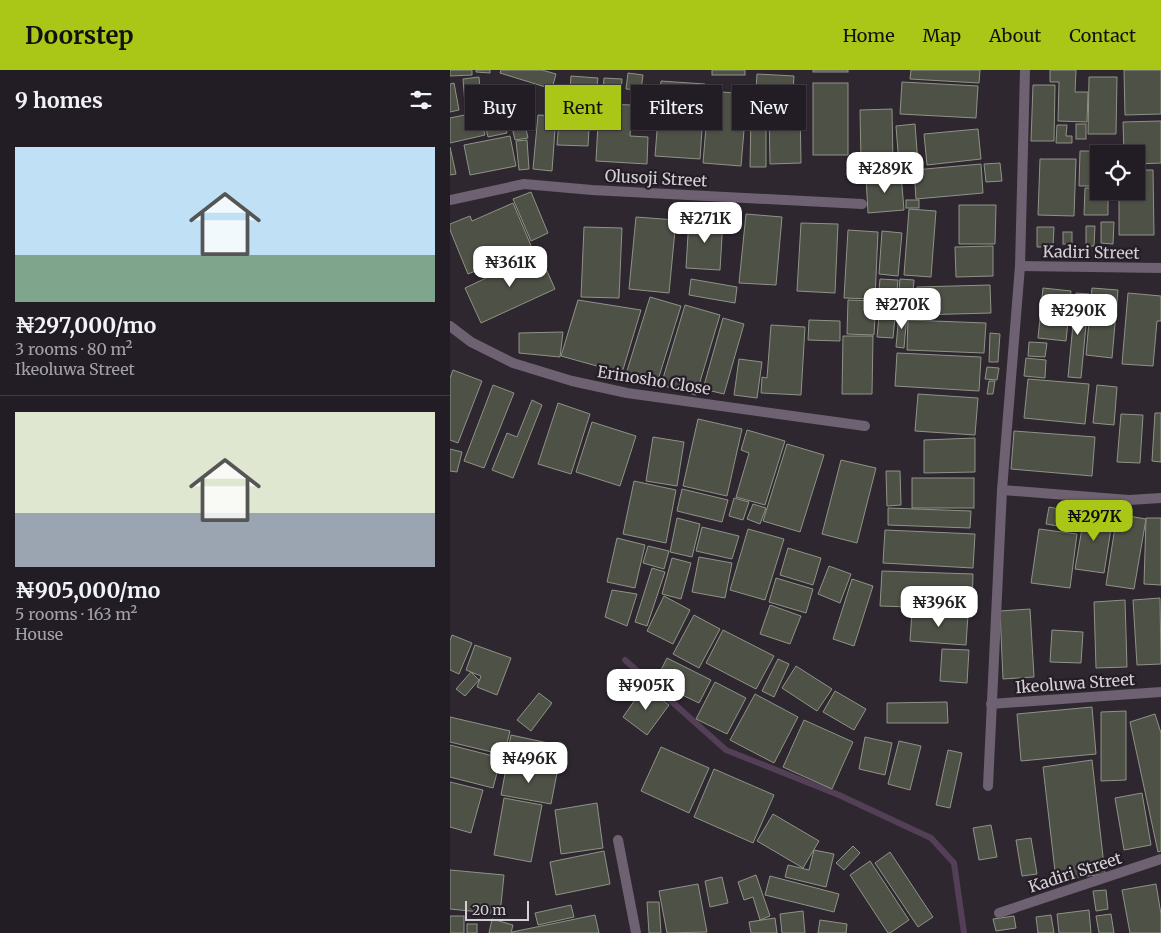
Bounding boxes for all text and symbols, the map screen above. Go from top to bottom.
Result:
text: Doorstep [25,20,133,51]
text: Home [843,24,895,47]
text: Map [923,24,961,47]
text: About [989,24,1041,47]
text: Contact [1069,24,1136,47]
chip: Buy [465,85,535,130]
chip: Rent [545,85,621,130]
chip: Filters [631,85,722,130]
chip: New [732,85,806,130]
icon: filters [407,86,435,114]
text: 9 homes [15,87,103,114]
map controls [1090,145,1145,200]
button: locate [1090,145,1145,200]
pin: ₦289K [850,152,920,194]
text: ₦289K [858,158,912,178]
street label: Olusoji Street [604,165,709,191]
icon: home [180,179,270,269]
pin: ₦271K [670,202,740,244]
text: ₦271K [679,208,731,228]
street label: Kadiri Street [1042,241,1140,263]
pin: ₦361K [475,246,545,288]
text: ₦361K [484,252,536,272]
pin: ₦270K [867,288,937,330]
text: ₦270K [875,294,929,314]
pin: ₦290K [1043,294,1113,336]
text: ₦290K [1050,300,1106,320]
text: ₦297,000/mo [15,312,156,339]
text: 3 rooms · 80 m² [15,339,132,359]
text: Ikeoluwa Street [15,359,135,379]
street label: Erinosho Close [596,361,712,399]
icon: home [180,445,270,535]
pin: ₦297K [1059,500,1129,542]
text: ₦297K [1067,506,1121,526]
text: ₦905,000/mo [15,577,160,604]
pin: ₦396K [904,586,974,628]
text: ₦396K [912,592,966,612]
text: 5 rooms · 163 m² [15,604,137,624]
text: House [15,624,63,644]
pin: ₦905K [611,668,681,711]
street label: Ikeoluwa Street [1015,669,1136,697]
text: ₦905K [618,675,674,695]
pin: ₦496K [494,742,564,784]
text: ₦496K [501,748,557,768]
street label: Kadiri Street [1026,847,1125,896]
scale bar [465,898,529,921]
text: 20 m [472,901,506,919]

